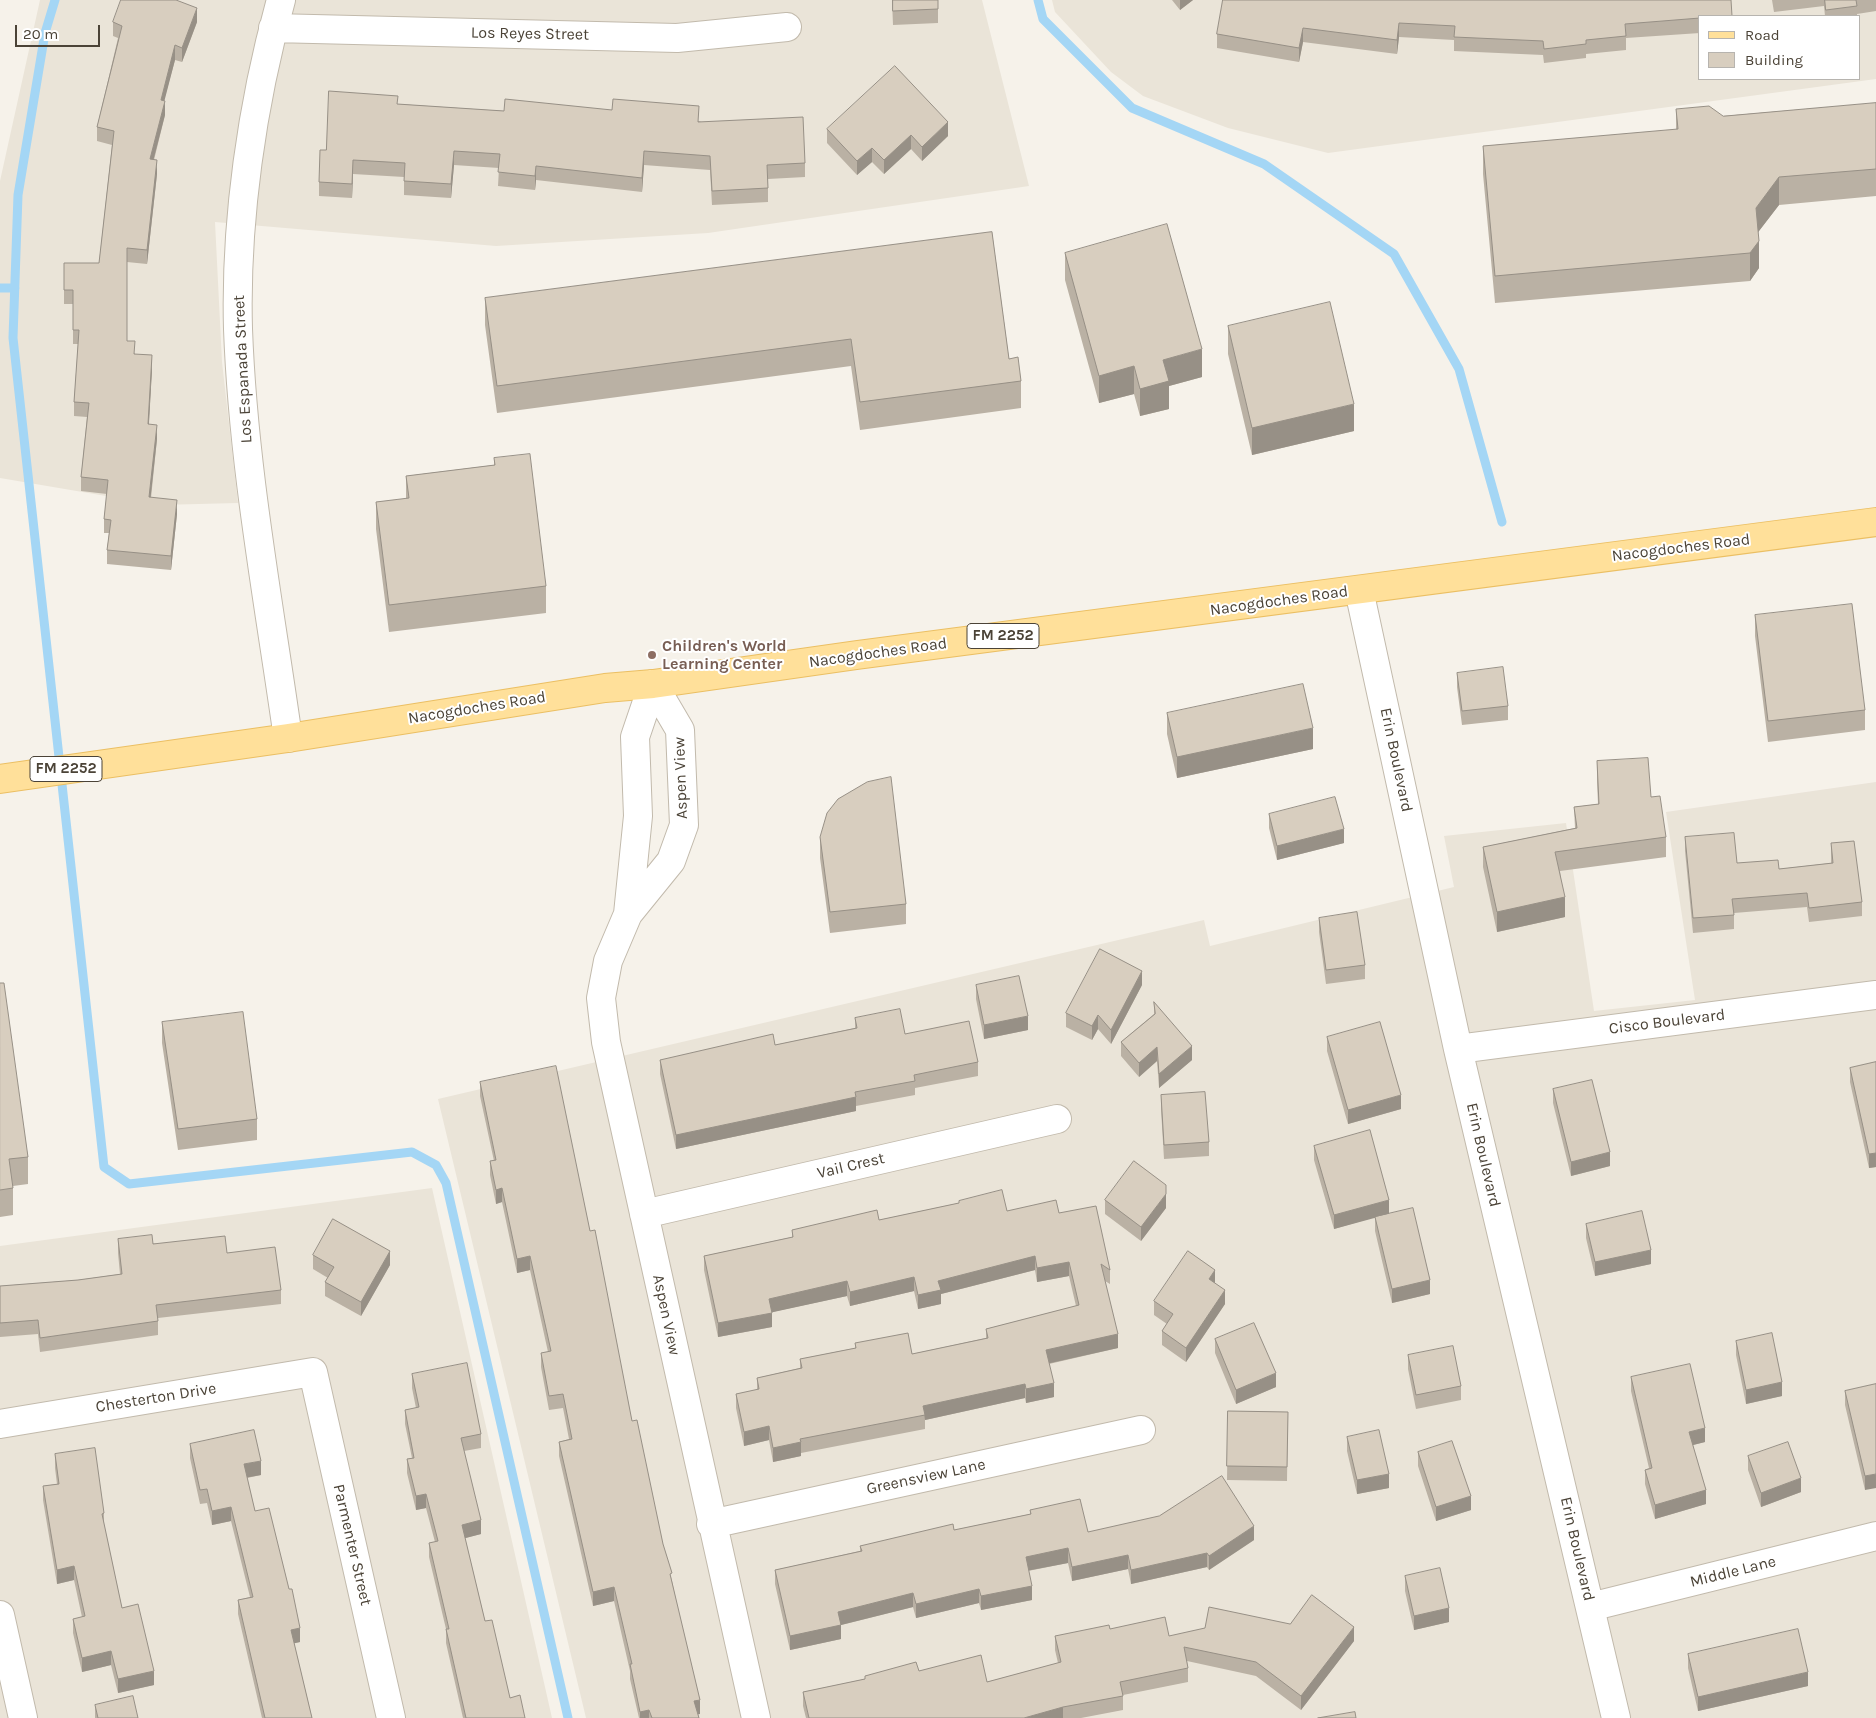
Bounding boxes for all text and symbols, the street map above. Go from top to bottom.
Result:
scale bar [18,15,102,47]
legend [1698,15,1861,80]
street label: Los Reyes Street [471,23,589,45]
text: 20 m [23,25,58,43]
text: Road [1745,26,1780,44]
text: Building [1745,51,1803,69]
street label: Los Espanada Street [230,294,256,444]
street label: Nacogdoches Road [1611,530,1751,566]
street label: Nacogdoches Road [1209,582,1349,620]
road number: FM 2252 [967,624,1039,648]
street label: Nacogdoches Road [808,634,948,672]
place label: Children's World Learning Center [662,636,787,674]
marker: Children's World Learning Center [646,649,658,661]
street label: Nacogdoches Road [407,688,547,728]
street label: Erin Boulevard [1376,706,1416,814]
street label: Aspen View [670,737,692,819]
road number: FM 2252 [30,756,102,782]
street label: Cisco Boulevard [1608,1005,1726,1039]
street label: Erin Boulevard [1462,1101,1504,1209]
street label: Vail Crest [815,1149,887,1183]
street label: Aspen View [648,1273,684,1357]
street label: Chesterton Drive [94,1379,218,1417]
street label: Greensview Lane [865,1455,987,1499]
street label: Parmenter Street [329,1482,375,1608]
street label: Erin Boulevard [1556,1495,1598,1603]
street label: Middle Lane [1688,1552,1778,1592]

